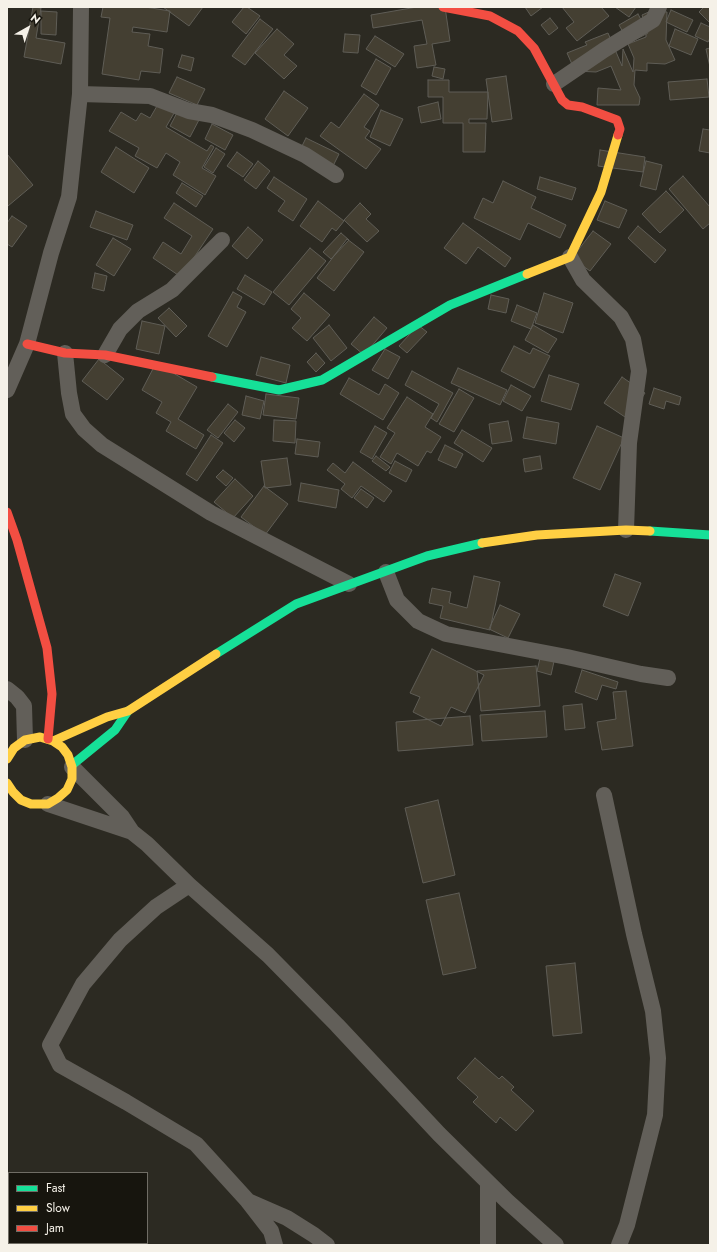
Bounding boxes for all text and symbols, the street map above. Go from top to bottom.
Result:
north arrow [8,8,48,48]
text: N [27,10,44,28]
legend [8,1172,148,1244]
text: Fast [46,1179,65,1197]
text: Slow [46,1199,70,1217]
text: Jam [46,1219,64,1237]

